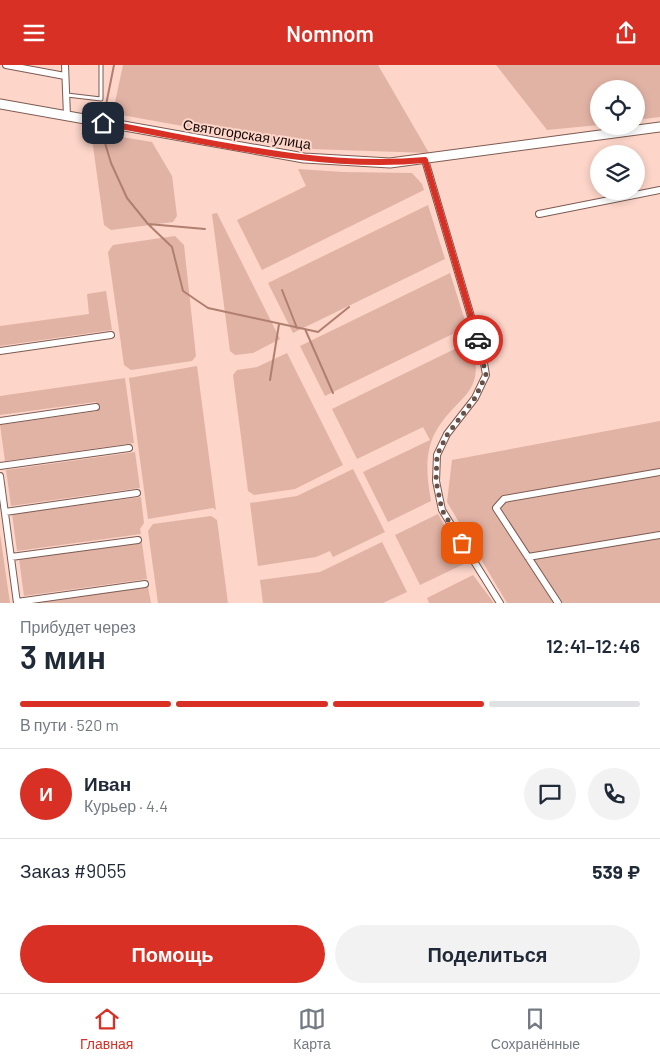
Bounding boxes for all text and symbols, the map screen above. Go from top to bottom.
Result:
icon: menu [20,19,48,47]
icon: share [612,19,640,47]
text: Nomnom [286,20,374,46]
map controls [590,80,645,200]
button: locate [590,80,645,135]
pin [82,102,124,144]
icon: home [89,109,117,137]
street label: Святогорская улица [182,115,312,153]
button: layers [590,145,645,200]
courier [453,315,503,365]
icon: car [464,326,492,354]
pin [441,522,483,564]
icon: bag [448,529,476,557]
text: Прибудет через [20,617,136,636]
text: 12:41–12:46 [546,634,640,657]
text: 3 мин [20,637,106,675]
text: В пути · 520 m [20,715,119,734]
button: chat [524,768,576,820]
button: phone [588,768,640,820]
text: Иван [84,772,131,795]
text: И [39,782,53,805]
text: Курьер · 4.4 [84,796,168,815]
text: Заказ #9055 [20,859,126,882]
text: 539 ₽ [592,860,640,883]
button: Помощь [20,925,325,983]
button: Поделиться [335,925,640,983]
tab: Главная [80,1005,133,1052]
tab: Карта [293,1005,331,1052]
tab: Сохранённые [491,1005,580,1052]

